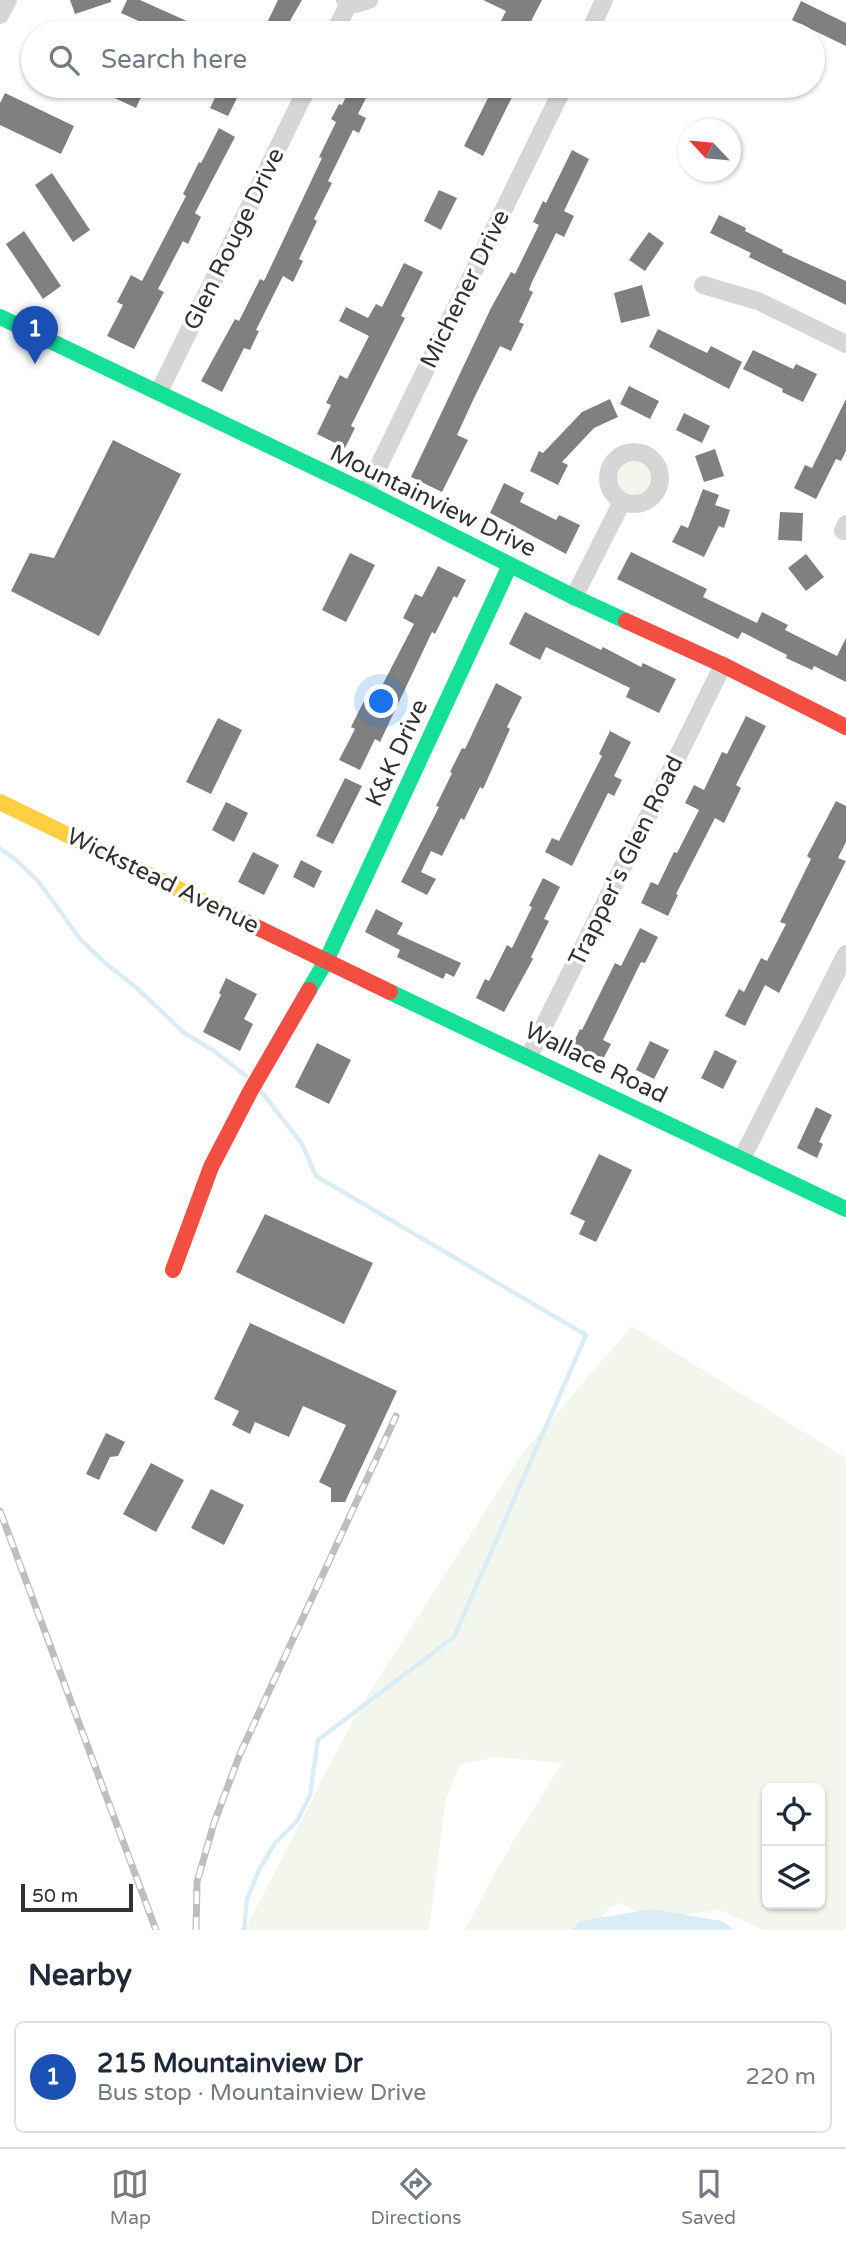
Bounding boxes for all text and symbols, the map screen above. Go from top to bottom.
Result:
search box [21,21,825,98]
icon: search [45,41,83,79]
text: Search here [101,44,247,75]
north arrow [678,119,741,182]
street label: Glen Rouge Drive [177,143,291,335]
street label: Michener Drive [414,205,516,373]
pin: 1 [12,306,58,364]
street label: Mountainview Drive [325,438,541,564]
your location [364,684,398,718]
street label: K&K Drive [360,695,434,811]
street label: Trapper's Glen Road [562,751,690,971]
street label: Wickstead Avenue [62,822,264,940]
street label: Wallace Road [520,1016,672,1110]
map controls [762,1783,825,1909]
button: locate [762,1783,825,1846]
button: layers [762,1846,825,1909]
scale bar [21,1881,133,1913]
text: 50 m [32,1885,78,1907]
text: Nearby [28,1957,132,1994]
text: 215 Mountainview Dr [97,2048,363,2079]
text: 1 [46,2063,60,2091]
text: 220 m [746,2063,816,2091]
text: Bus stop · Mountainview Drive [97,2079,426,2107]
tab: Map [110,2165,151,2229]
tab: Directions [371,2165,462,2229]
tab: Saved [681,2165,736,2229]

